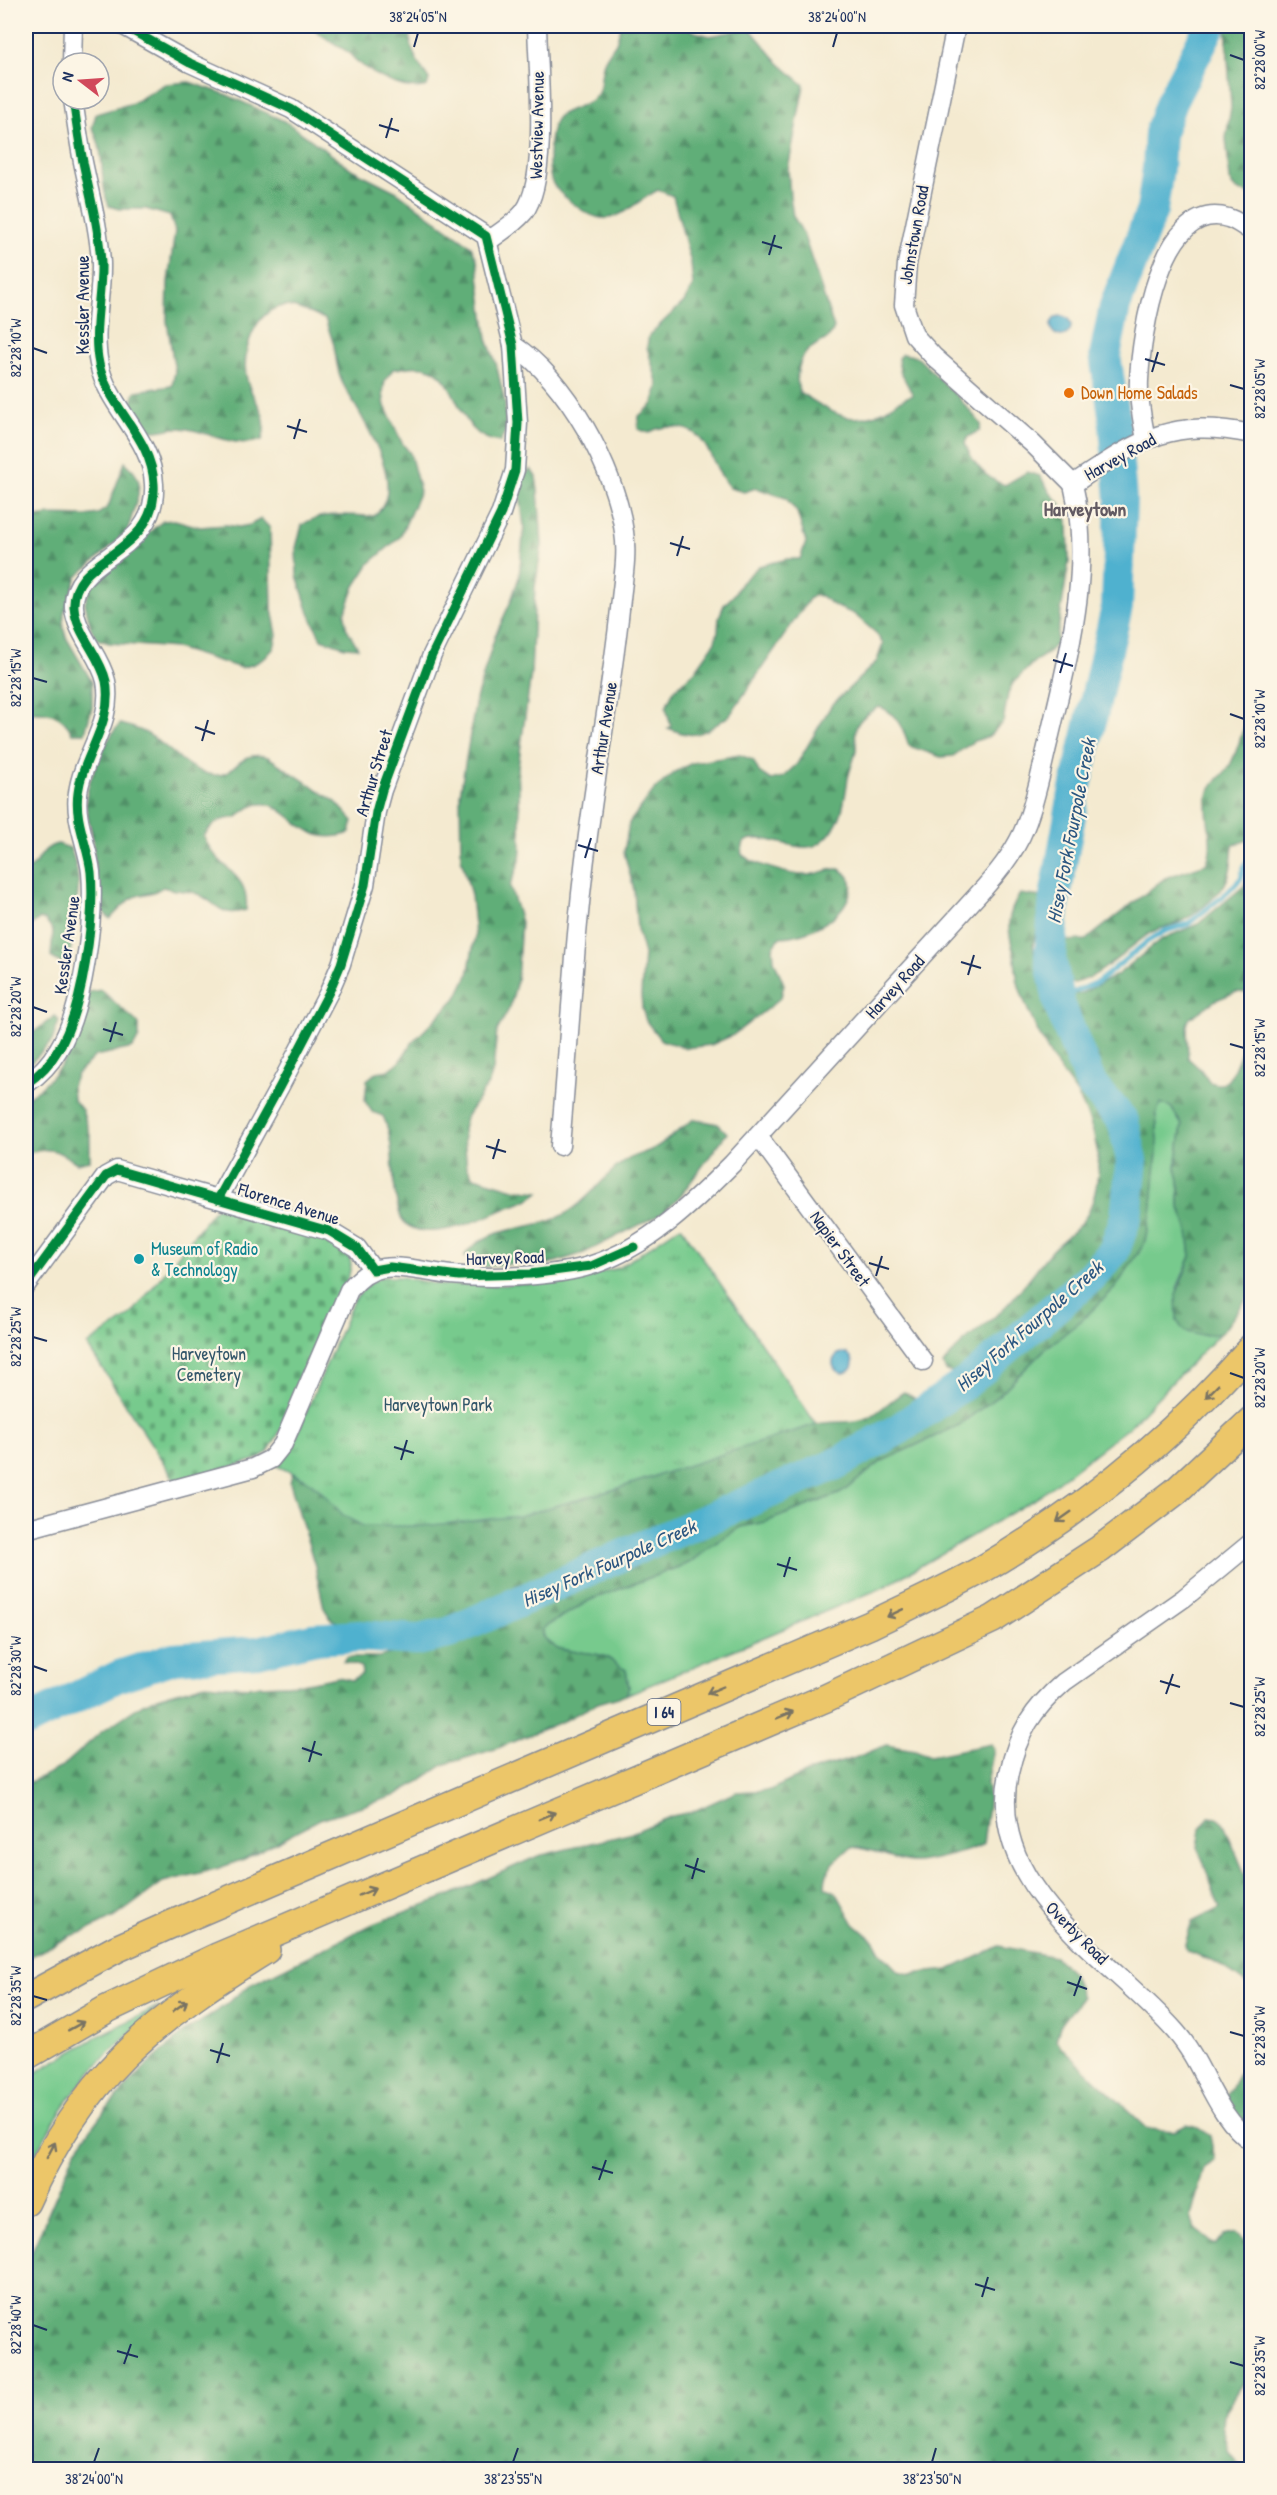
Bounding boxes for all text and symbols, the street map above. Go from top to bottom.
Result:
text: 38°24'05"N [389,6,447,27]
text: 38°24'00"N [808,6,866,27]
text: 82°28'00"W [1249,29,1270,90]
north arrow [51,51,111,111]
text: N [55,69,79,84]
street label: Westview Avenue [523,71,550,179]
street label: Johnstown Road [893,183,935,286]
street label: Kessler Avenue [70,255,95,355]
text: 82°28'10"W [5,318,26,377]
text: 82°28'05"W [1249,358,1270,419]
place label: Down Home Salads [1081,380,1198,405]
marker: Down Home Salads [1062,386,1076,400]
street label: Harvey Road [1080,427,1160,486]
district label: Harveytown [1044,495,1126,523]
text: 82°28'15"W [5,648,26,707]
street label: Arthur Avenue [584,680,623,776]
text: 82°28'10"W [1249,689,1270,748]
street label: Arthur Street [348,726,399,819]
water label: Hisey Fork Fourpole Creek [1039,735,1103,926]
street label: Kessler Avenue [47,894,86,996]
street label: Harvey Road [859,949,930,1024]
text: 82°28'20"W [5,976,26,1037]
text: 82°28'15"W [1249,1018,1270,1077]
street label: Florence Avenue [234,1176,343,1231]
street label: Napier Street [804,1206,877,1293]
place label: Museum of Radio & Technology [151,1236,258,1282]
street label: Harvey Road [466,1244,544,1271]
marker: Museum of Radio & Technology [132,1252,146,1266]
water label: Hisey Fork Fourpole Creek [949,1253,1110,1398]
text: 82°28'25"W [5,1306,26,1367]
park label: Harveytown Cemetery [172,1341,246,1387]
text: 82°28'20"W [1249,1347,1270,1408]
one-way arrow [1205,1383,1220,1398]
park label: Harveytown Park [384,1392,493,1417]
water label: Hisey Fork Fourpole Creek [518,1511,702,1614]
one-way arrow [1056,1511,1072,1523]
one-way arrow [886,1608,904,1620]
text: 82°28'30"W [5,1635,26,1696]
text: 82°28'25"W [1249,1676,1270,1737]
one-way arrow [707,1685,725,1696]
road number: I 64 [648,1699,680,1725]
one-way arrow [775,1709,793,1721]
one-way arrow [537,1810,556,1821]
one-way arrow [358,1885,376,1897]
street label: Overby Road [1040,1896,1114,1970]
text: 82°28'35"W [5,1965,26,2026]
one-way arrow [172,2000,188,2012]
text: 82°28'30"W [1249,2005,1270,2066]
one-way arrow [67,2020,84,2032]
one-way arrow [45,2142,57,2159]
text: 82°28'40"W [5,2295,26,2355]
text: 82°28'35"W [1249,2335,1270,2396]
text: 38°24'00"N [65,2468,123,2489]
text: 38°23'55"N [484,2468,542,2489]
text: 38°23'50"N [903,2468,961,2489]

